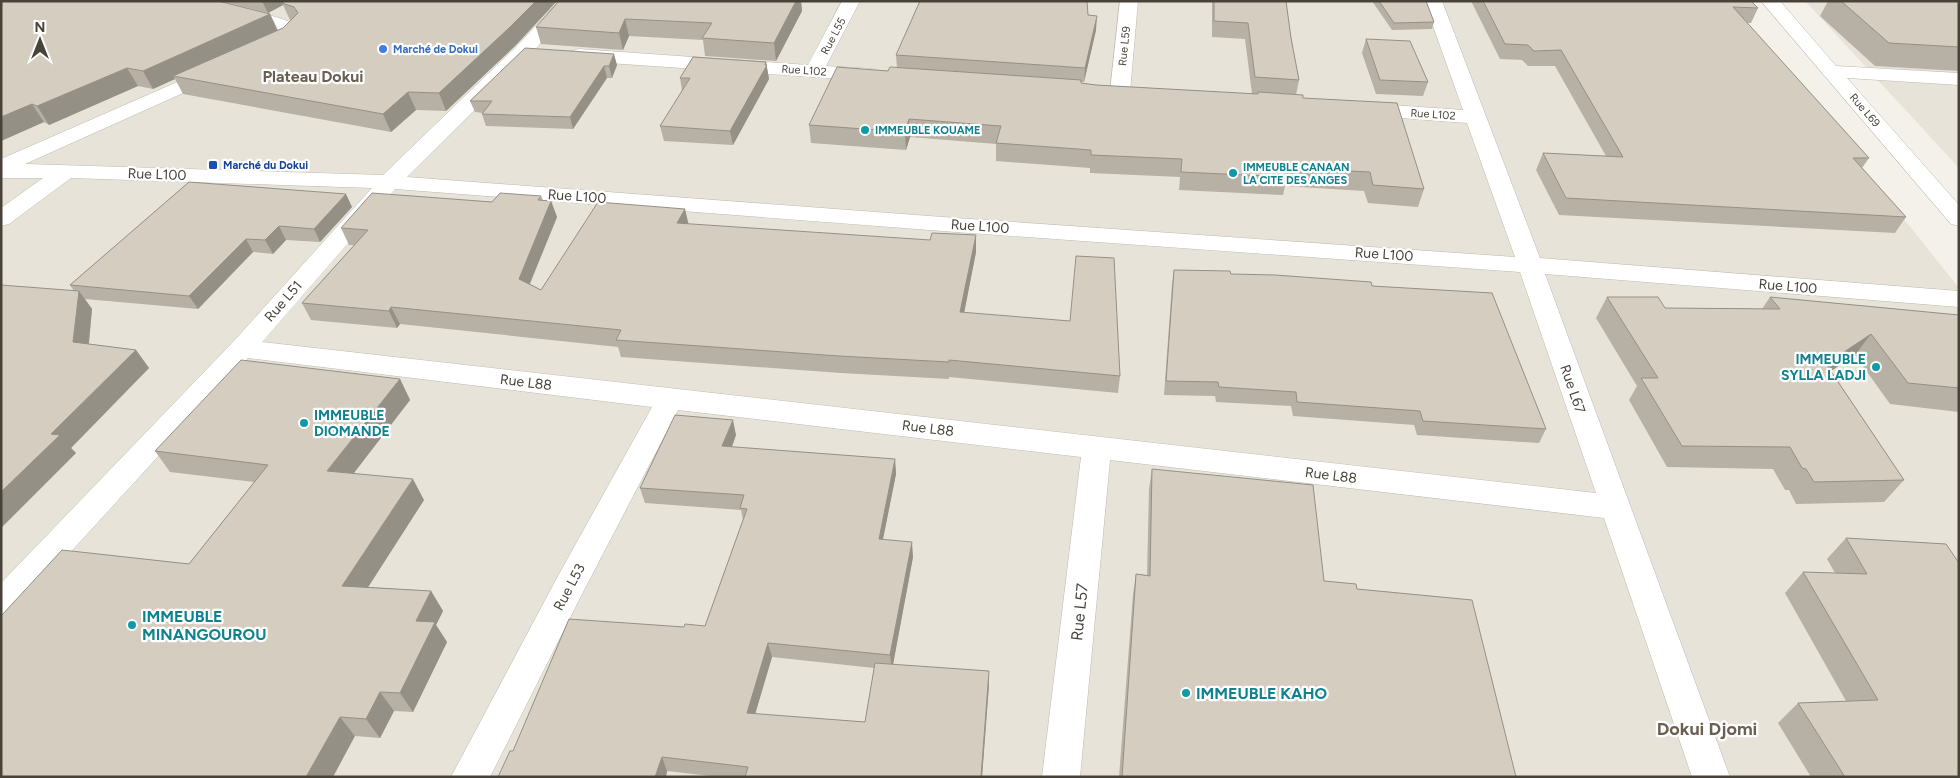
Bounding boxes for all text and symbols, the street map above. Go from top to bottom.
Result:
north arrow [15,15,65,65]
street label: Rue L55 [818,15,849,57]
text: N [35,19,45,36]
street label: Rue L59 [1116,25,1133,67]
marker: Marché de Dokui [377,43,389,55]
place label: Marché de Dokui [393,43,478,56]
street label: Rue L102 [781,62,827,79]
district label: Plateau Dokui [262,67,364,86]
street label: Rue L69 [1847,91,1883,130]
street label: Rue L102 [1410,106,1456,123]
marker: IMMEUBLE KOUAME [859,124,871,136]
place label: IMMEUBLE KOUAME [875,124,980,137]
marker: Marché du Dokui [207,159,219,171]
place label: Marché du Dokui [223,159,308,172]
place label: IMMEUBLE CANAAN LA CITE DES ANGES [1243,161,1350,187]
street label: Rue L100 [127,165,187,184]
marker: IMMEUBLE CANAAN LA CITE DES ANGES [1227,167,1239,179]
street label: Rue L100 [547,186,607,207]
street label: Rue L100 [950,216,1010,237]
street label: Rue L100 [1354,244,1414,265]
street label: Rue L100 [1758,275,1818,298]
street label: Rue L51 [261,277,306,325]
place label: IMMEUBLE SYLLA LADJI [1781,351,1866,384]
marker: IMMEUBLE SYLLA LADJI [1870,361,1882,373]
street label: Rue L67 [1556,363,1589,416]
street label: Rue L88 [499,371,553,394]
place label: IMMEUBLE DIOMANDE [314,407,390,440]
marker: IMMEUBLE DIOMANDE [298,417,310,429]
street label: Rue L88 [901,417,955,440]
street label: Rue L88 [1304,464,1358,487]
street label: Rue L53 [550,561,589,614]
street label: Rue L57 [1067,582,1092,642]
place label: IMMEUBLE MINANGOUROU [142,607,266,644]
marker: IMMEUBLE MINANGOUROU [126,619,138,631]
place label: IMMEUBLE KAHO [1196,684,1327,703]
marker: IMMEUBLE KAHO [1180,687,1192,699]
district label: Dokui Djomi [1657,718,1757,740]

